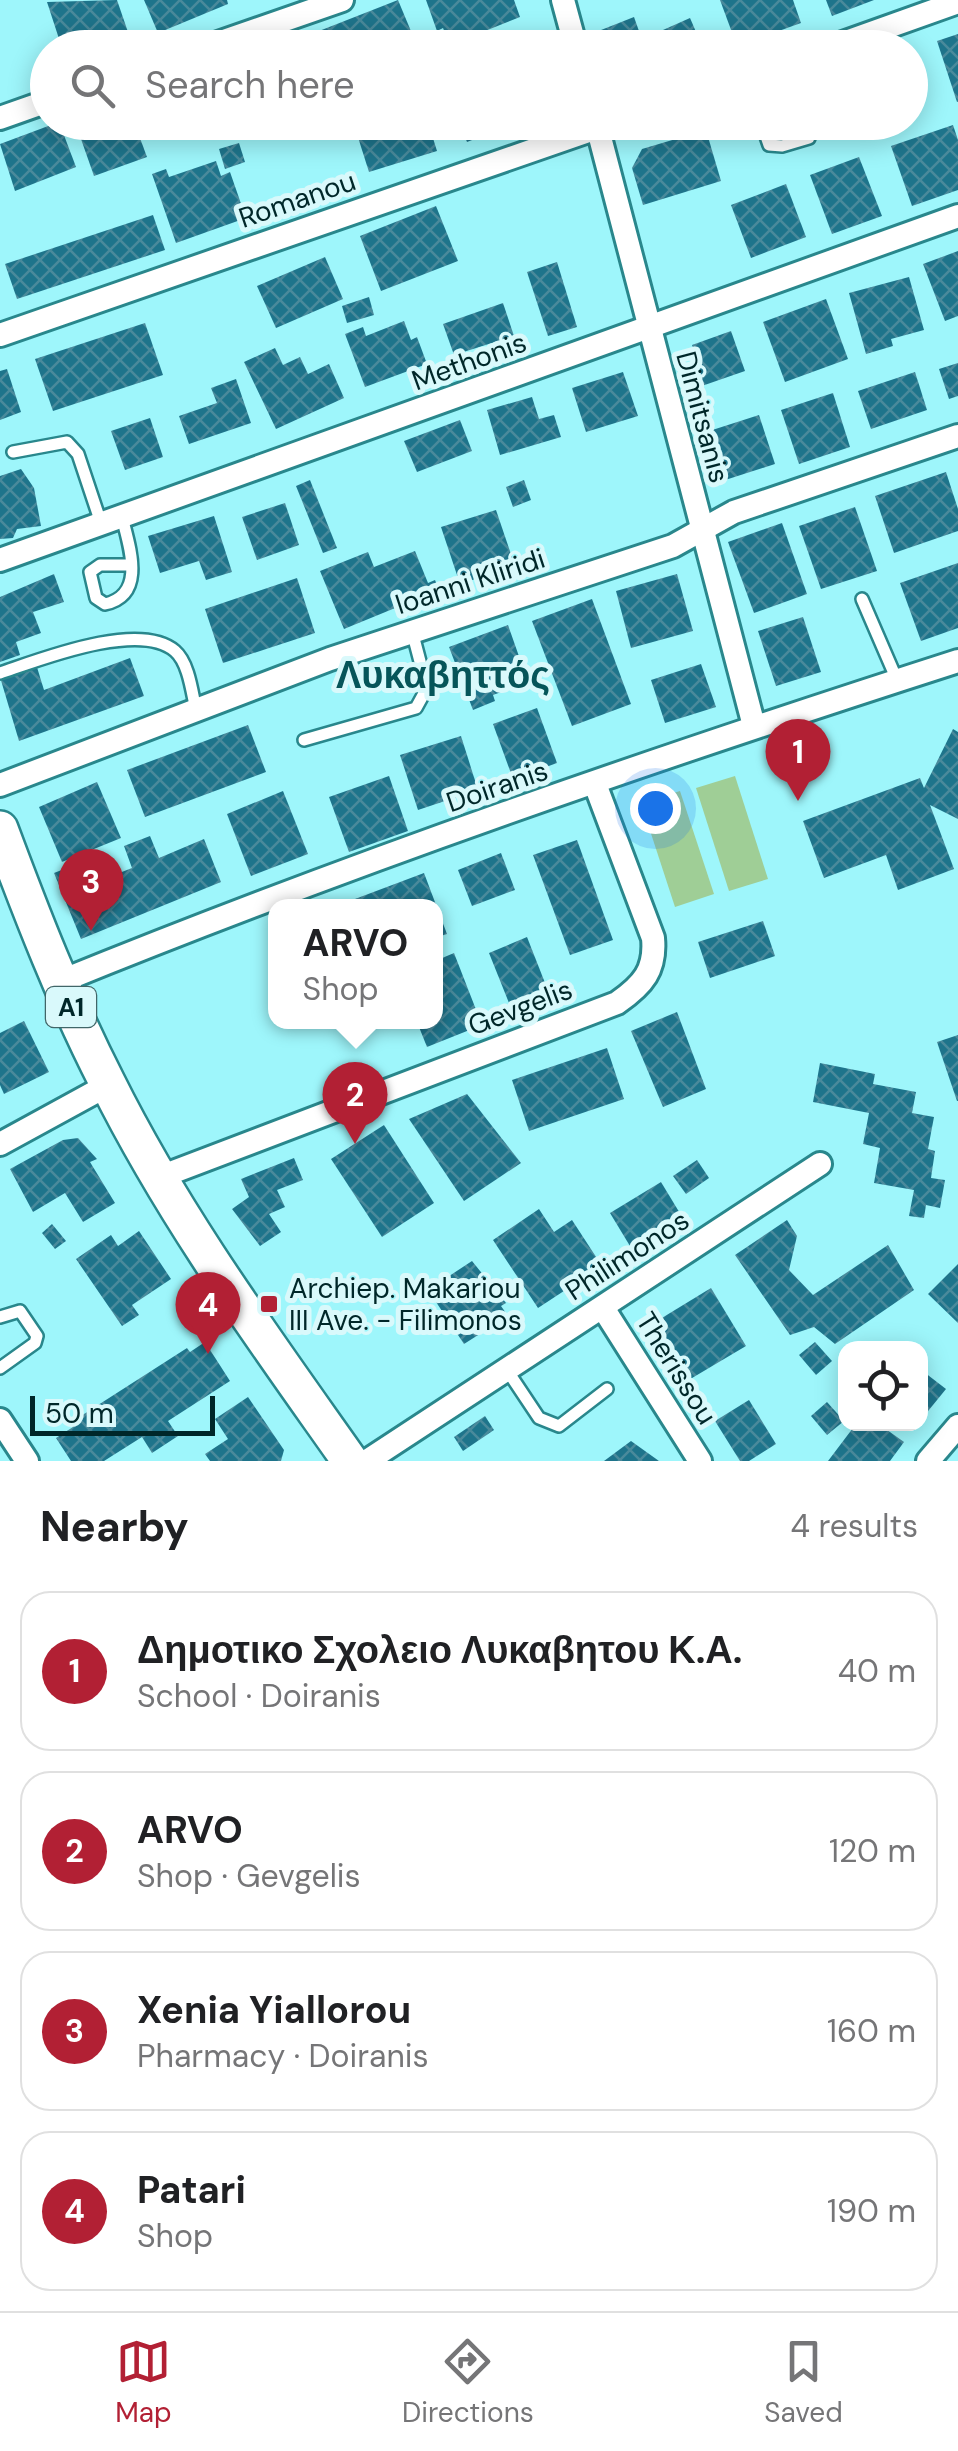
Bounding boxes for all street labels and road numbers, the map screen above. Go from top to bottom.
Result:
street label: Romanou [234,162,361,237]
street label: Methonis [407,324,532,399]
street label: Dimitsanis [667,347,738,487]
street label: Ioanni Kliridi [391,540,550,623]
street label: Doiranis [441,752,553,821]
street label: Gevgelis [463,971,578,1044]
road number: A1 [46,987,96,1027]
street label: Philimonos [558,1202,696,1309]
street label: Therissou [628,1305,726,1431]

